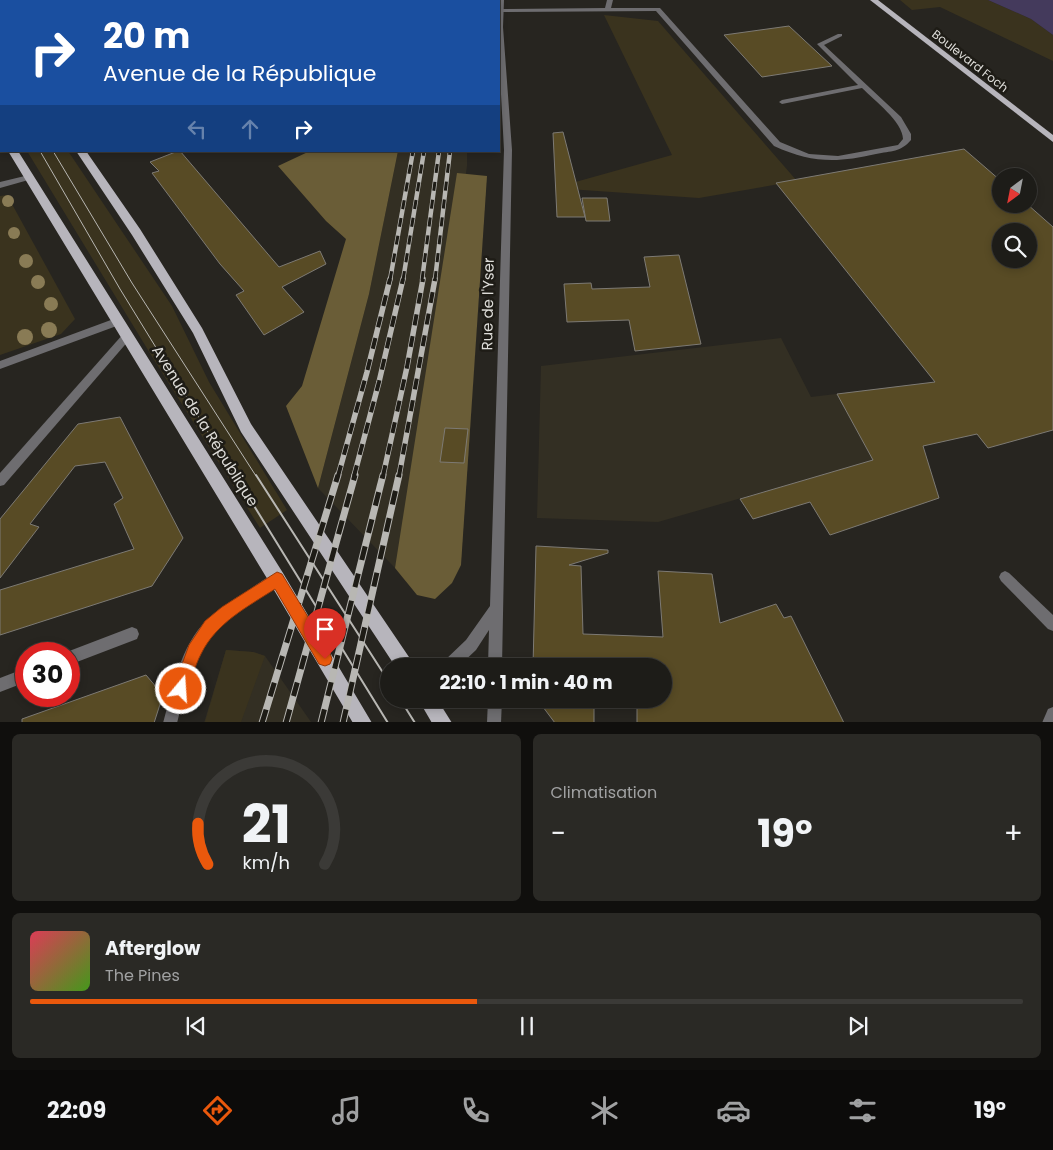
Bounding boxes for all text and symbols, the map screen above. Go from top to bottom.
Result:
text: 20 m [103,11,190,60]
icon: right [20,20,85,85]
street label: Boulevard Foch [929,25,1012,96]
text: Avenue de la République [103,58,376,89]
icon: left [183,115,211,143]
icon: ahead [236,115,264,143]
icon: right [289,115,317,143]
north arrow [992,168,1038,212]
map controls [992,168,1037,268]
button: search [992,223,1037,268]
street label: Rue de l'Yser [476,257,499,351]
street label: Avenue de la République [147,341,264,510]
pin [304,608,346,659]
icon: arrive [311,615,339,643]
speed limit sign: 30 [15,642,80,707]
position arrow [154,662,206,714]
text: 22:10 · 1 min · 40 m [439,669,613,696]
text: Climatisation [551,781,657,804]
text: 21 [242,788,291,861]
text: 19° [757,807,813,860]
text: − [551,814,566,853]
text: + [1004,814,1023,853]
text: km/h [242,850,290,875]
text: Afterglow [105,935,200,962]
text: The Pines [105,964,180,987]
icon: previous [182,1012,210,1040]
icon: pause [513,1012,541,1040]
icon: next [844,1012,872,1040]
icon: directions [200,1093,235,1128]
icon: music [329,1093,364,1128]
icon: phone [458,1093,493,1128]
icon: climate [587,1093,622,1128]
icon: car [716,1093,751,1128]
icon: filters [845,1093,880,1128]
text: 22:09 [47,1095,106,1126]
text: 19° [974,1095,1006,1126]

